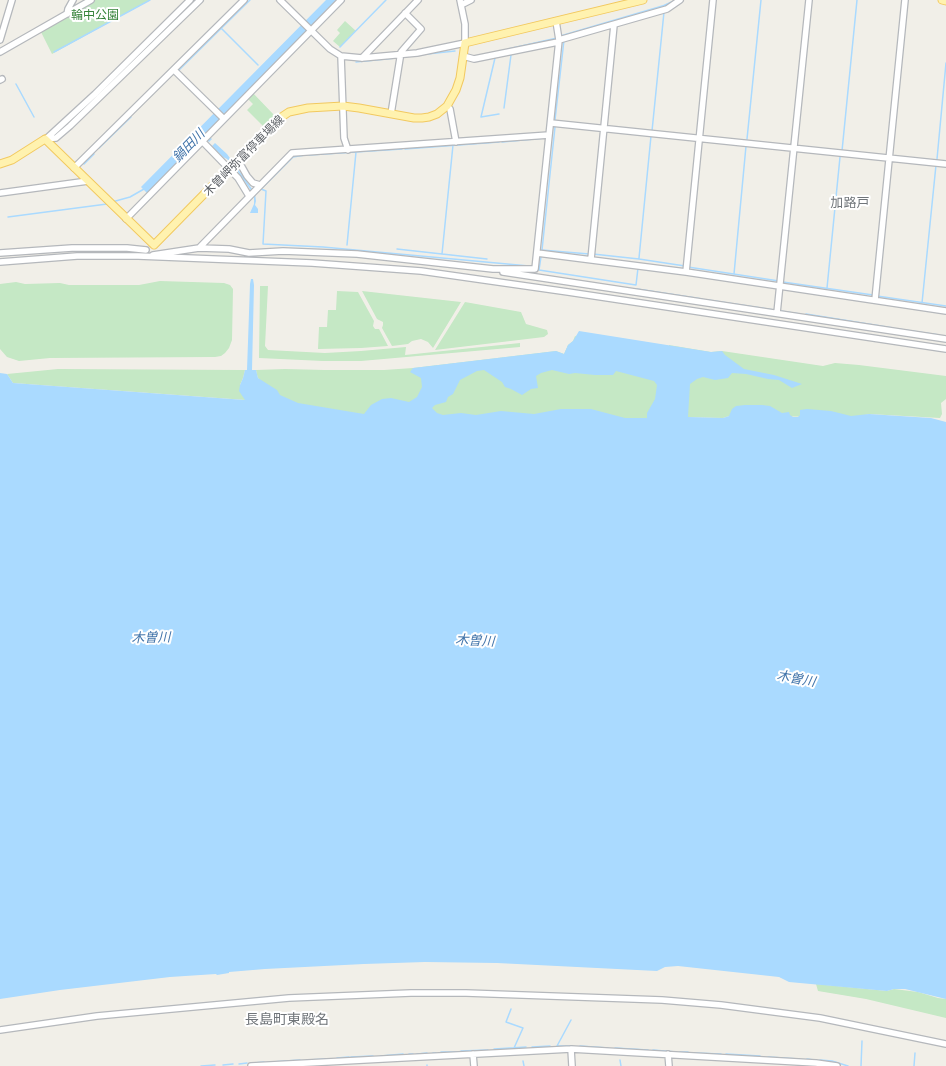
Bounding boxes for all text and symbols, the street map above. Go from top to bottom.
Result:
park label: 輪中公園 [71,8,119,22]
street label: 木曽岬弥富停車場線 [201,113,287,199]
water label: 鍋田川 [170,127,208,165]
district label: 加路戸 [831,195,869,211]
water label: 木曽川 [131,630,171,646]
water label: 木曽川 [455,632,495,650]
water label: 木曽川 [775,668,817,690]
district label: 長島町東殿名 [245,1012,329,1028]

